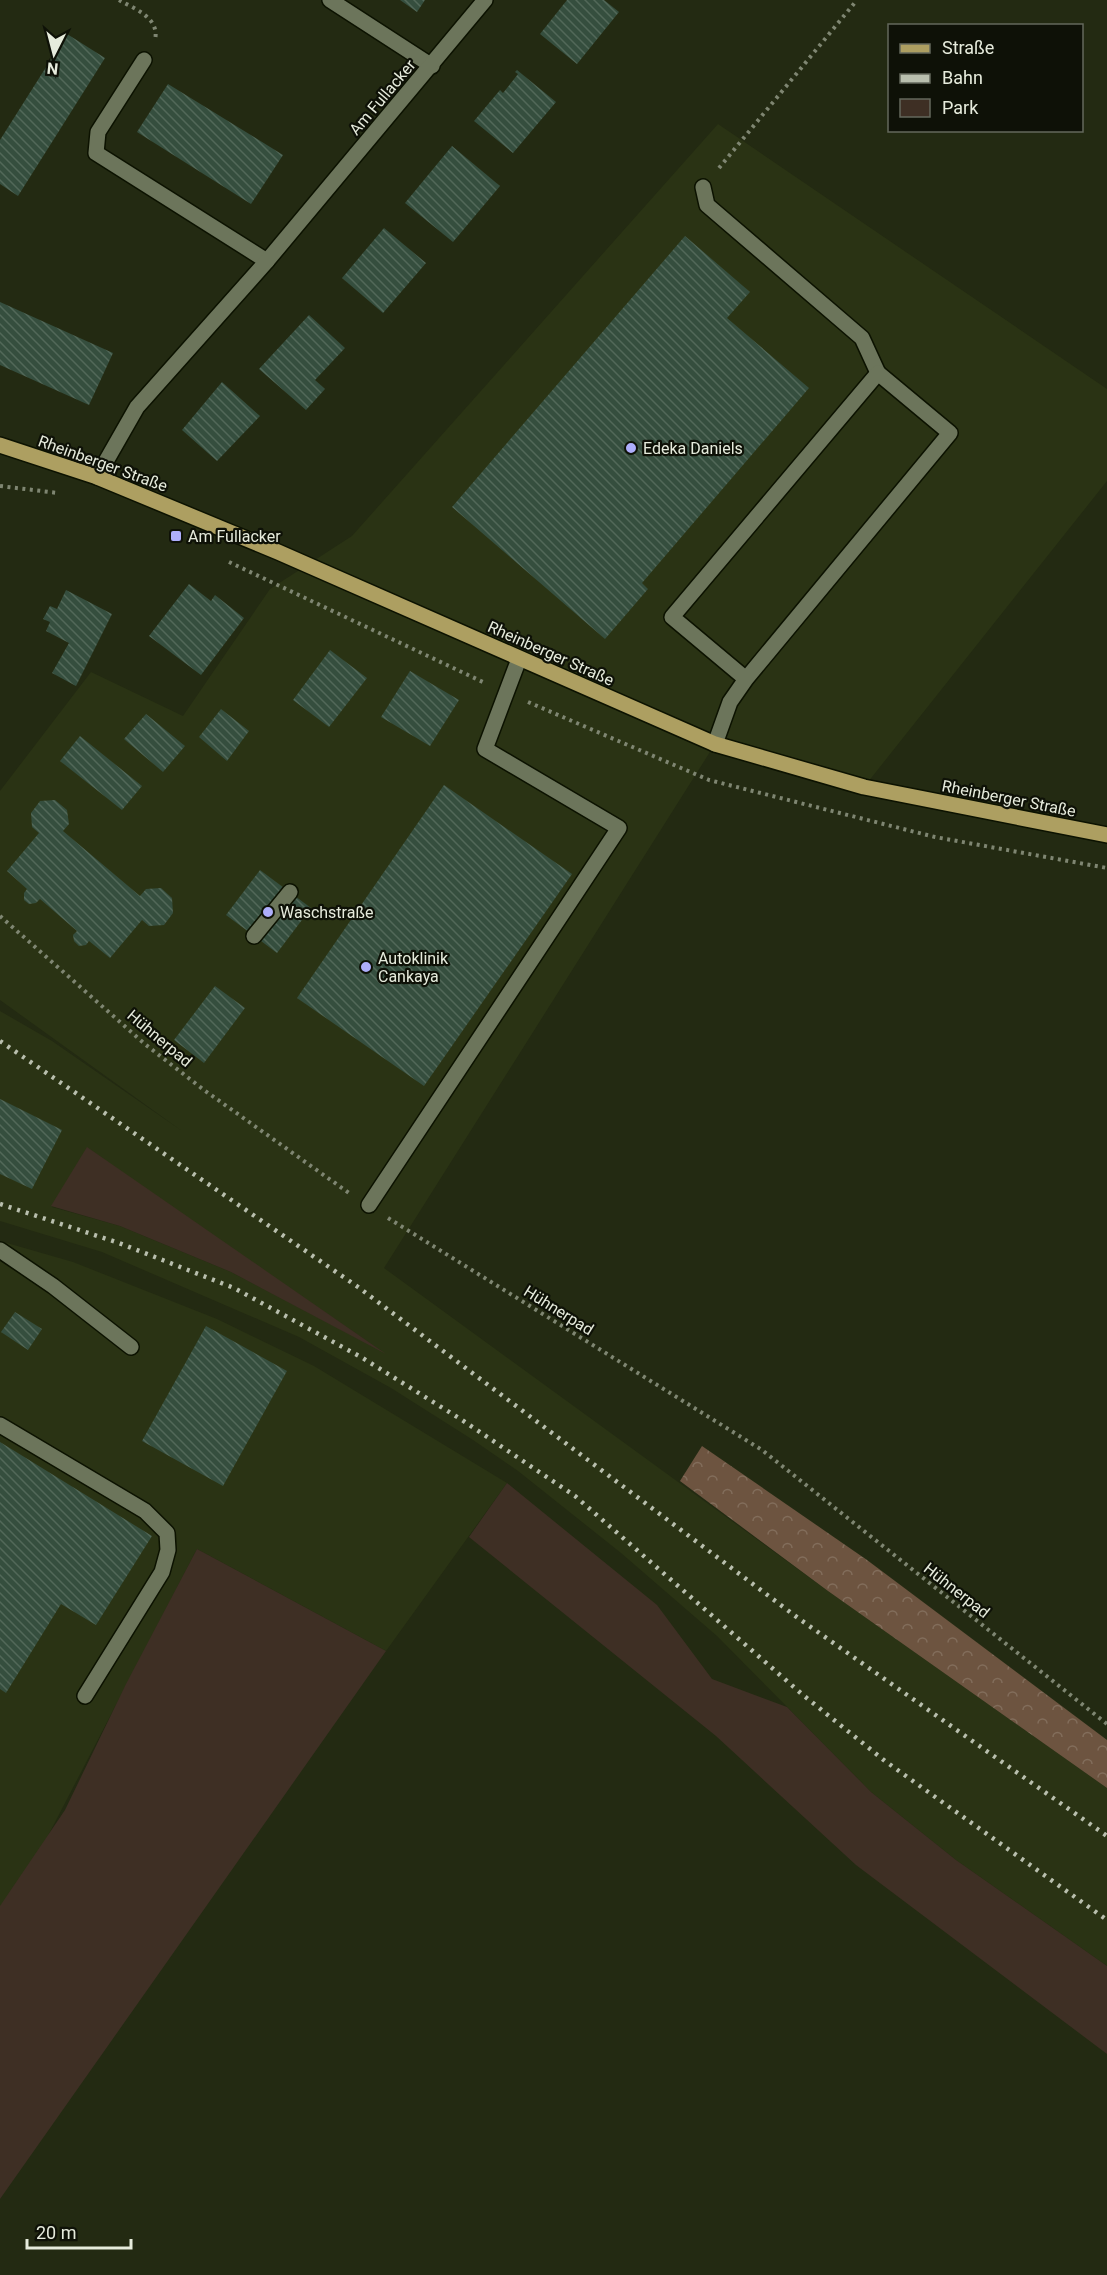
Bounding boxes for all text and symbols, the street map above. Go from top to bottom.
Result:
north arrow [24,24,84,84]
legend [888,24,1083,132]
text: Straße [942,37,994,58]
street label: Am Fullacker [345,55,420,139]
text: N [46,58,59,78]
text: Bahn [942,67,983,88]
text: Park [942,97,979,118]
street label: Rheinberger Straße [36,431,170,496]
place label: Edeka Daniels [643,439,743,458]
marker: Edeka Daniels [624,441,638,455]
place label: Am Fullacker [188,527,281,546]
marker: Am Fullacker [169,529,183,543]
street label: Rheinberger Straße [485,617,617,690]
street label: Rheinberger Straße [940,776,1077,821]
place label: Waschstraße [280,903,373,922]
marker: Waschstraße [261,905,275,919]
place label: Autoklinik Cankaya [378,949,449,986]
marker: Autoklinik Cankaya [359,960,373,974]
street label: Hühnerpad [124,1006,196,1071]
street label: Hühnerpad [520,1282,597,1339]
street label: Hühnerpad [920,1559,993,1622]
scale bar [27,2212,130,2250]
text: 20 m [36,2222,76,2243]

